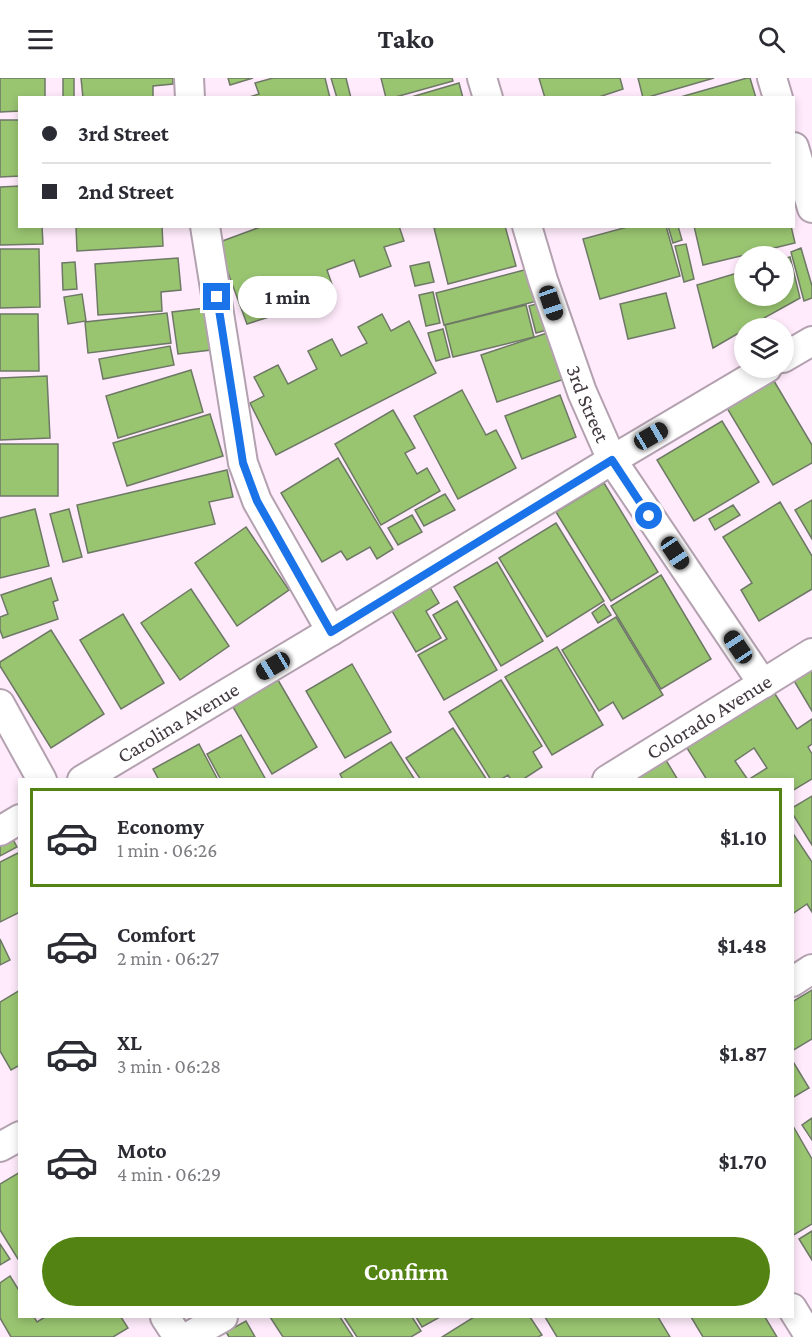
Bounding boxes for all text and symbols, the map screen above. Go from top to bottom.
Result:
icon: menu [24,23,57,56]
icon: search [755,23,788,56]
text: Tako [378,24,434,54]
text: 3rd Street [78,121,169,146]
text: 2nd Street [78,179,174,204]
map controls [734,246,794,378]
button: locate [734,246,794,306]
callout: 1 min [238,276,337,318]
route end [203,283,230,310]
car [537,283,565,323]
text: 1 min [265,286,310,308]
button: layers [734,318,794,378]
street label: 3rd Street [562,362,615,447]
car [631,419,671,453]
route start [635,502,662,529]
car [657,533,693,573]
car [720,627,756,667]
car [253,649,293,683]
street label: Colorado Avenue [642,669,776,765]
street label: Carolina Avenue [113,677,243,768]
icon: car [45,811,99,865]
text: Economy [117,814,204,839]
text: $1.10 [720,825,767,850]
text: 1 min · 06:26 [117,839,217,861]
icon: car [45,919,99,973]
text: Comfort [117,922,195,947]
text: $1.48 [717,933,767,958]
text: 2 min · 06:27 [117,947,219,969]
icon: car [45,1027,99,1081]
text: XL [117,1030,142,1055]
text: $1.87 [719,1041,767,1066]
text: 3 min · 06:28 [117,1055,221,1077]
icon: car [45,1135,99,1189]
text: Moto [117,1138,167,1163]
text: $1.70 [719,1149,767,1174]
text: 4 min · 06:29 [117,1163,221,1185]
button: Confirm [42,1237,770,1306]

